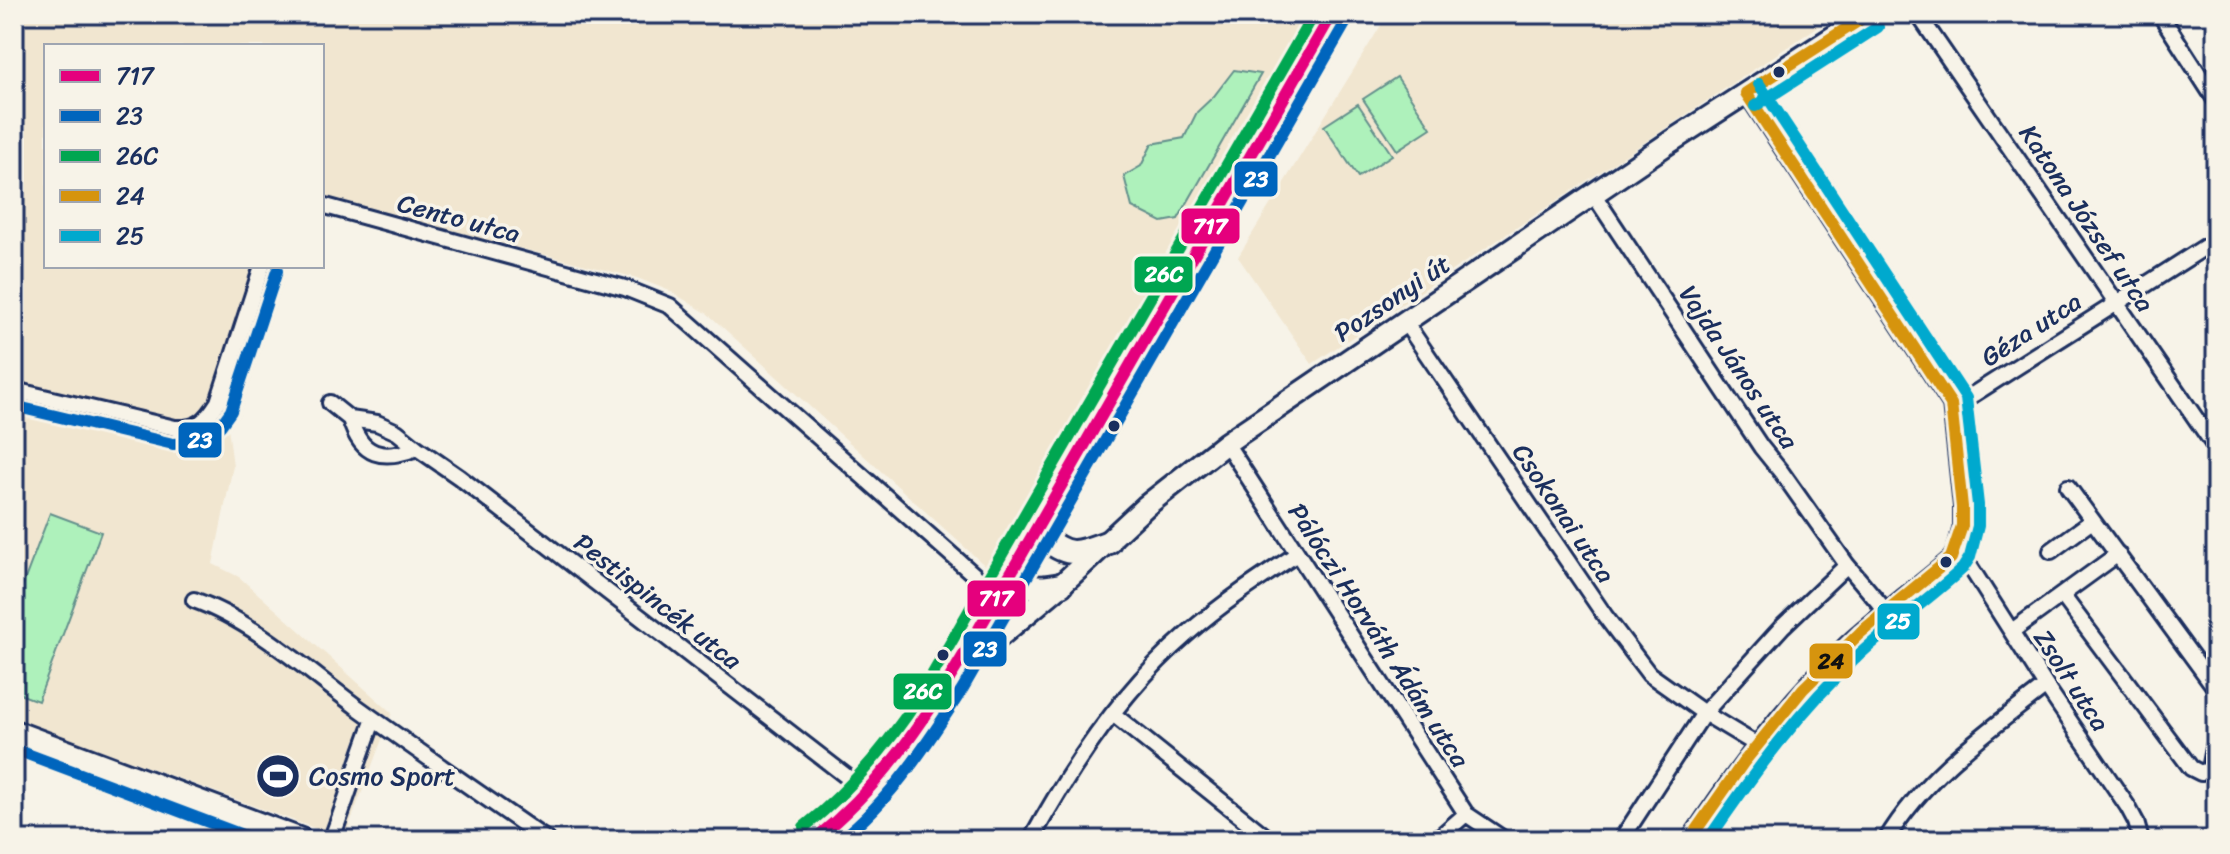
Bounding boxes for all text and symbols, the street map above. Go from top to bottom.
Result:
legend [44,44,324,268]
text: 717 [116,55,155,97]
unlabelled marker [1771,64,1787,80]
text: 23 [116,95,143,137]
street label: Katona József utca [2007,114,2167,322]
text: 26C [116,135,158,177]
line badge: 23 [1233,160,1279,198]
text: 23 [1243,160,1268,199]
text: 24 [116,175,145,217]
street label: Cento utca [392,180,526,256]
line badge: 717 [1180,207,1241,245]
text: 717 [1193,207,1230,246]
text: 25 [116,215,145,257]
street label: Pozsonyi út [1324,242,1460,354]
line badge: 26C [1133,255,1194,294]
text: 26C [1144,255,1184,294]
street label: Vajda János utca [1667,275,1812,460]
street label: Géza utca [1971,279,2091,379]
unlabelled marker [1106,418,1122,434]
line badge: 23 [177,421,223,459]
text: 23 [187,421,212,460]
street label: Csokonai utca [1500,433,1628,593]
street label: Pálóczi Horváth Ádám utca [1276,493,1483,778]
street label: Pestispincék utca [564,520,753,682]
unlabelled marker [1938,554,1954,570]
line badge: 717 [966,579,1027,618]
text: 717 [979,579,1016,618]
line badge: 25 [1876,602,1921,641]
text: 25 [1884,602,1912,641]
street label: Zsolt utca [2021,619,2123,741]
line badge: 23 [962,630,1008,668]
text: 23 [972,630,997,669]
line badge: 24 [1808,642,1854,680]
text: 24 [1817,642,1844,681]
unlabelled marker [935,647,951,663]
line badge: 26C [892,672,953,711]
text: 26C [903,672,943,711]
sports icon: Cosmo Sport [254,752,302,800]
place label: Cosmo Sport [309,753,455,799]

